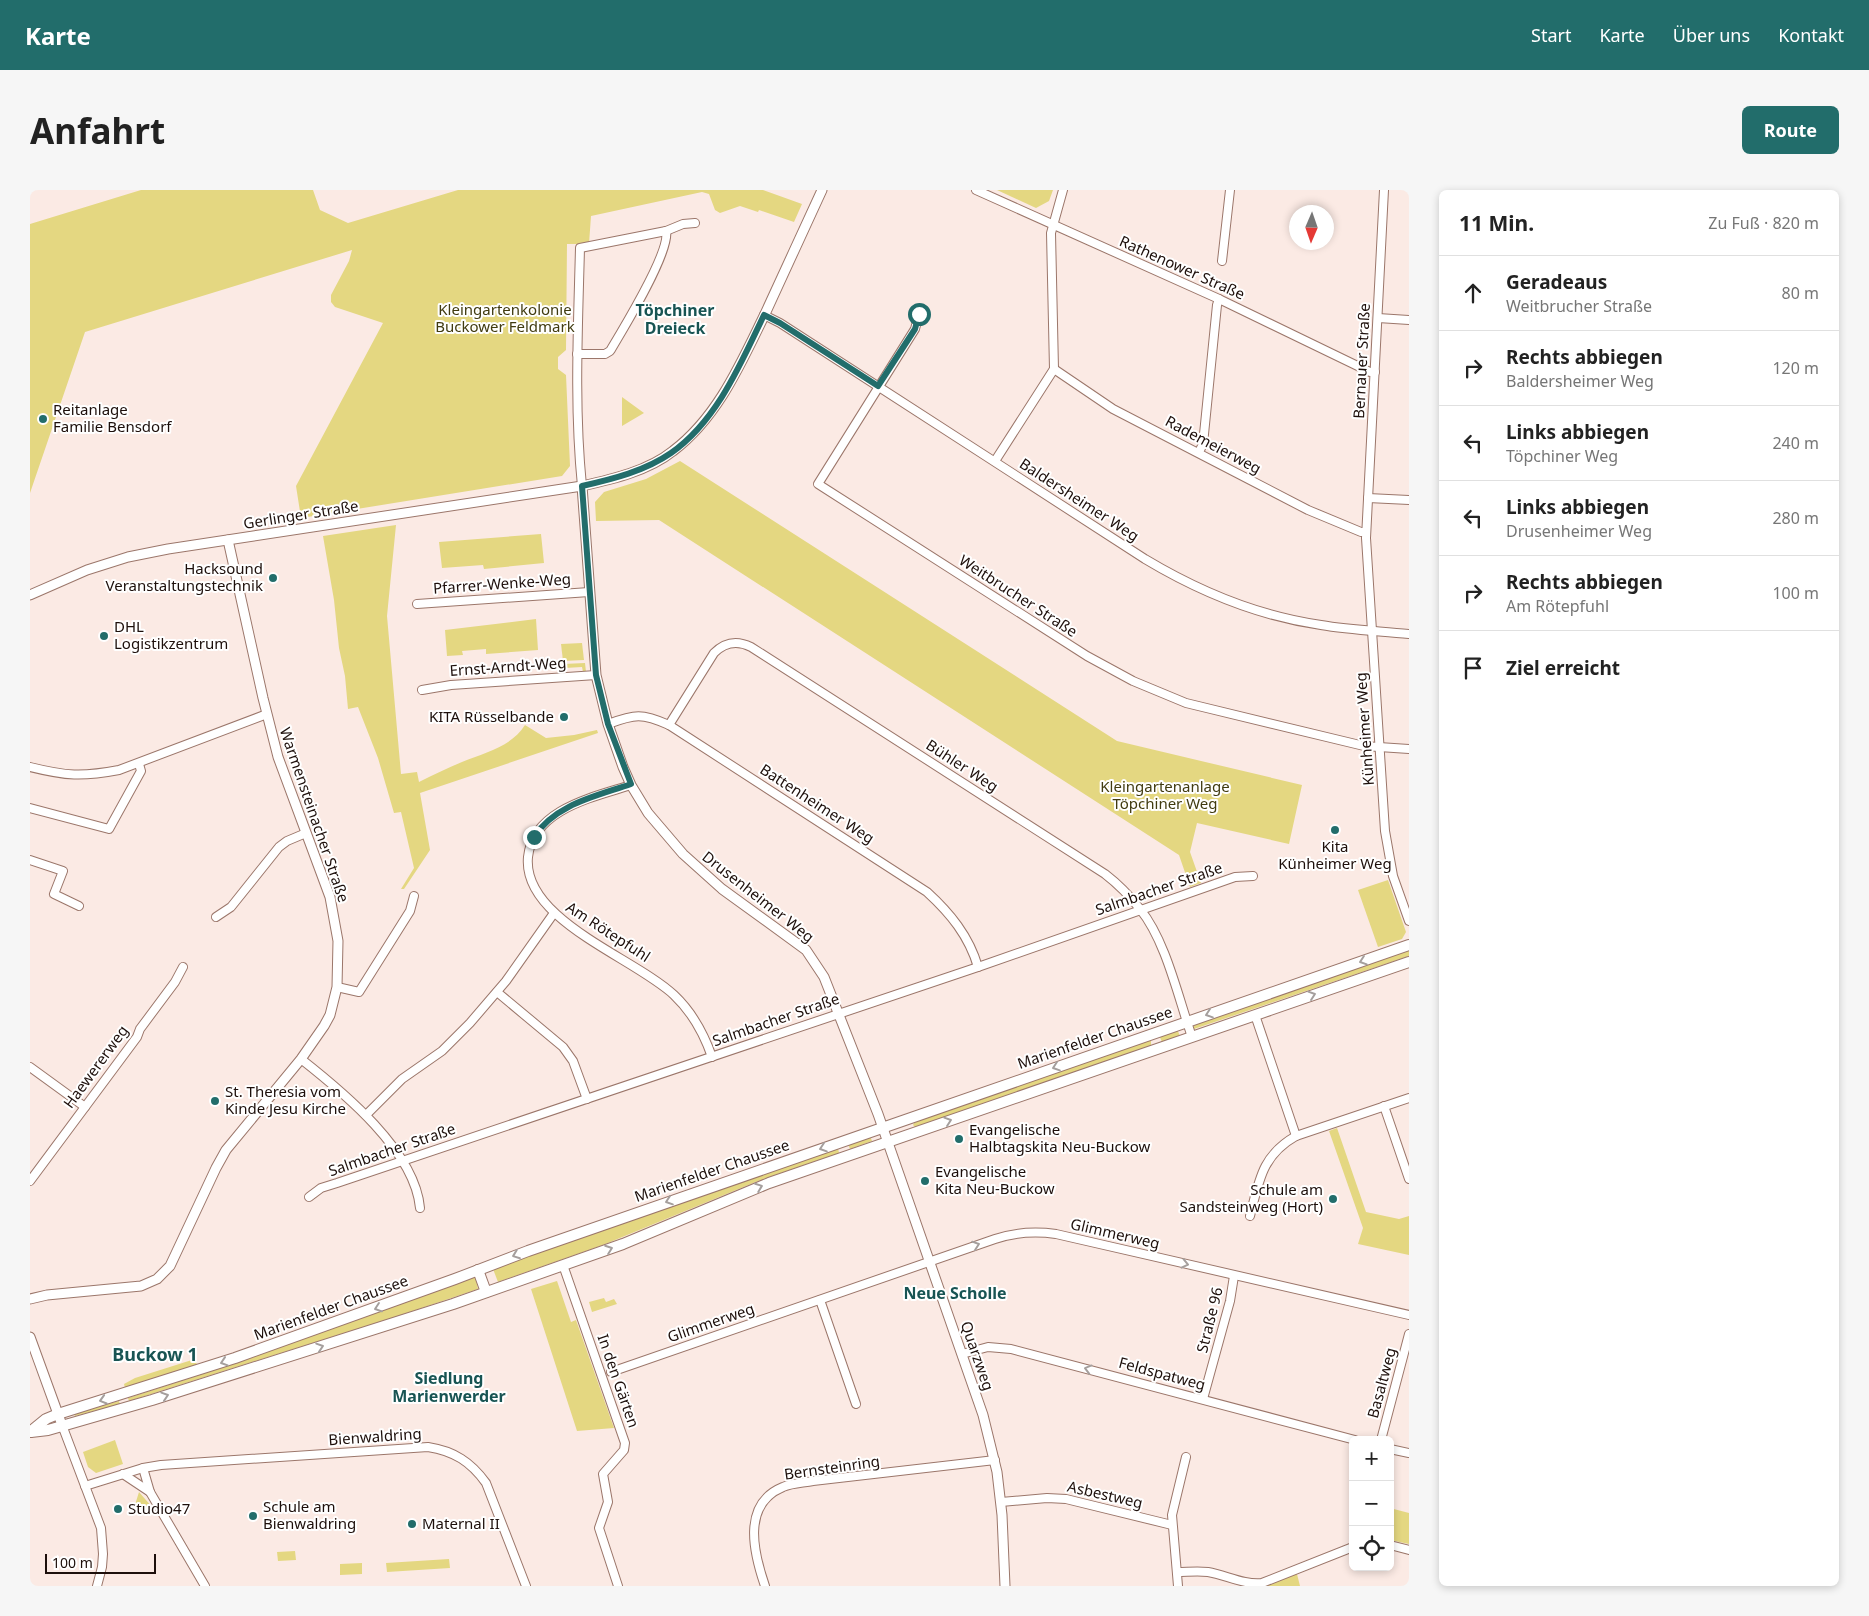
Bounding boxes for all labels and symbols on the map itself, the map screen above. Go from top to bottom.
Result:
north arrow [1289,205,1334,250]
street label: Rathenower Straße [1117,230,1248,304]
park label: Kleingartenkolonie Buckower Feldmark [435,299,575,336]
district label: Töpchiner Dreieck [636,299,714,339]
route start [908,303,931,326]
street label: Bernauer Straße [1348,303,1374,419]
place label: Reitanlage Familie Bensdorf [53,399,172,436]
street label: Rademeierweg [1162,410,1265,478]
marker: Reitanlage Familie Bensdorf [37,413,49,425]
street label: Baldersheimer Weg [1016,453,1143,545]
street label: Gerlinger Straße [242,495,360,533]
street label: Weitbrucher Straße [956,549,1081,641]
place label: Hacksound Veranstaltungstechnik [106,558,263,595]
street label: Pfarrer-Wenke-Weg [432,568,572,598]
marker: Hacksound Veranstaltungstechnik [267,572,279,584]
place label: DHL Logistikzentrum [114,616,228,653]
marker: DHL Logistikzentrum [98,630,110,642]
street label: Ernst-Arndt-Weg [449,652,567,680]
street label: Künheimer Weg [1350,672,1378,786]
place label: KITA Rüsselbande [429,706,554,726]
marker: KITA Rüsselbande [558,711,570,723]
street label: Warmensteinacher Straße [276,725,354,905]
street label: Bühler Weg [923,734,1002,796]
street label: Battenheimer Weg [757,759,878,848]
park label: Kleingartenanlage Töpchiner Weg [1100,776,1230,813]
marker: Kita Künheimer Weg [1329,824,1341,836]
route end [523,826,546,849]
place label: Kita Künheimer Weg [1278,836,1392,873]
street label: Drusenheimer Weg [699,846,819,946]
street label: Salmbacher Straße [1092,857,1225,919]
street label: Am Rötepfuhl [563,896,654,966]
one-way arrow [1359,955,1368,965]
street label: Salmbacher Straße [709,988,842,1050]
one-way arrow [1307,991,1316,1001]
street label: Marienfelder Chaussee [1014,1001,1175,1073]
one-way arrow [1206,1009,1214,1019]
street label: Haewererweg [58,1021,132,1112]
one-way arrow [1052,1062,1060,1072]
place label: St. Theresia vom Kinde Jesu Kirche [225,1081,346,1118]
marker: St. Theresia vom Kinde Jesu Kirche [209,1095,221,1107]
one-way arrow [943,1117,952,1127]
street label: Salmbacher Straße [325,1118,458,1180]
place label: Evangelische Halbtagskita Neu-Buckow [969,1119,1150,1156]
marker: Evangelische Halbtagskita Neu-Buckow [953,1133,965,1145]
street label: Marienfelder Chaussee [631,1134,792,1206]
one-way arrow [819,1142,828,1152]
place label: Evangelische Kita Neu-Buckow [935,1161,1055,1198]
marker: Evangelische Kita Neu-Buckow [919,1175,931,1187]
place label: Schule am Sandsteinweg (Hort) [1179,1179,1323,1216]
one-way arrow [754,1183,763,1193]
marker: Schule am Sandsteinweg (Hort) [1327,1193,1339,1205]
one-way arrow [666,1195,674,1205]
street label: Glimmerweg [1069,1213,1162,1253]
one-way arrow [971,1241,980,1251]
one-way arrow [604,1245,612,1255]
one-way arrow [512,1249,521,1259]
one-way arrow [1181,1258,1190,1269]
street label: Marienfelder Chaussee [251,1270,411,1344]
district label: Neue Scholle [903,1282,1007,1304]
street label: Straße 96 [1191,1285,1227,1355]
street label: Glimmerweg [664,1298,757,1346]
one-way arrow [374,1302,382,1312]
street label: Quarzweg [957,1318,999,1393]
street label: In den Gärten [594,1331,644,1430]
district label: Buckow 1 [112,1342,198,1366]
one-way arrow [315,1342,324,1352]
street label: Basaltweg [1362,1345,1400,1420]
street label: Feldspatweg [1117,1352,1208,1394]
one-way arrow [221,1356,229,1366]
one-way arrow [1084,1364,1093,1375]
district label: Siedlung Marienwerder [392,1367,506,1407]
one-way arrow [161,1391,169,1401]
one-way arrow [99,1394,108,1404]
street label: Bienwaldring [328,1423,422,1449]
street label: Bernsteinring [783,1450,881,1484]
street label: Asbestweg [1066,1476,1145,1512]
place label: Schule am Bienwaldring [263,1496,356,1533]
place label: Studio47 [128,1498,190,1518]
marker: Studio47 [112,1503,124,1515]
marker: Schule am Bienwaldring [247,1510,259,1522]
place label: Maternal II [422,1513,500,1533]
marker: Maternal II [406,1518,418,1530]
scale bar [45,1551,156,1574]

